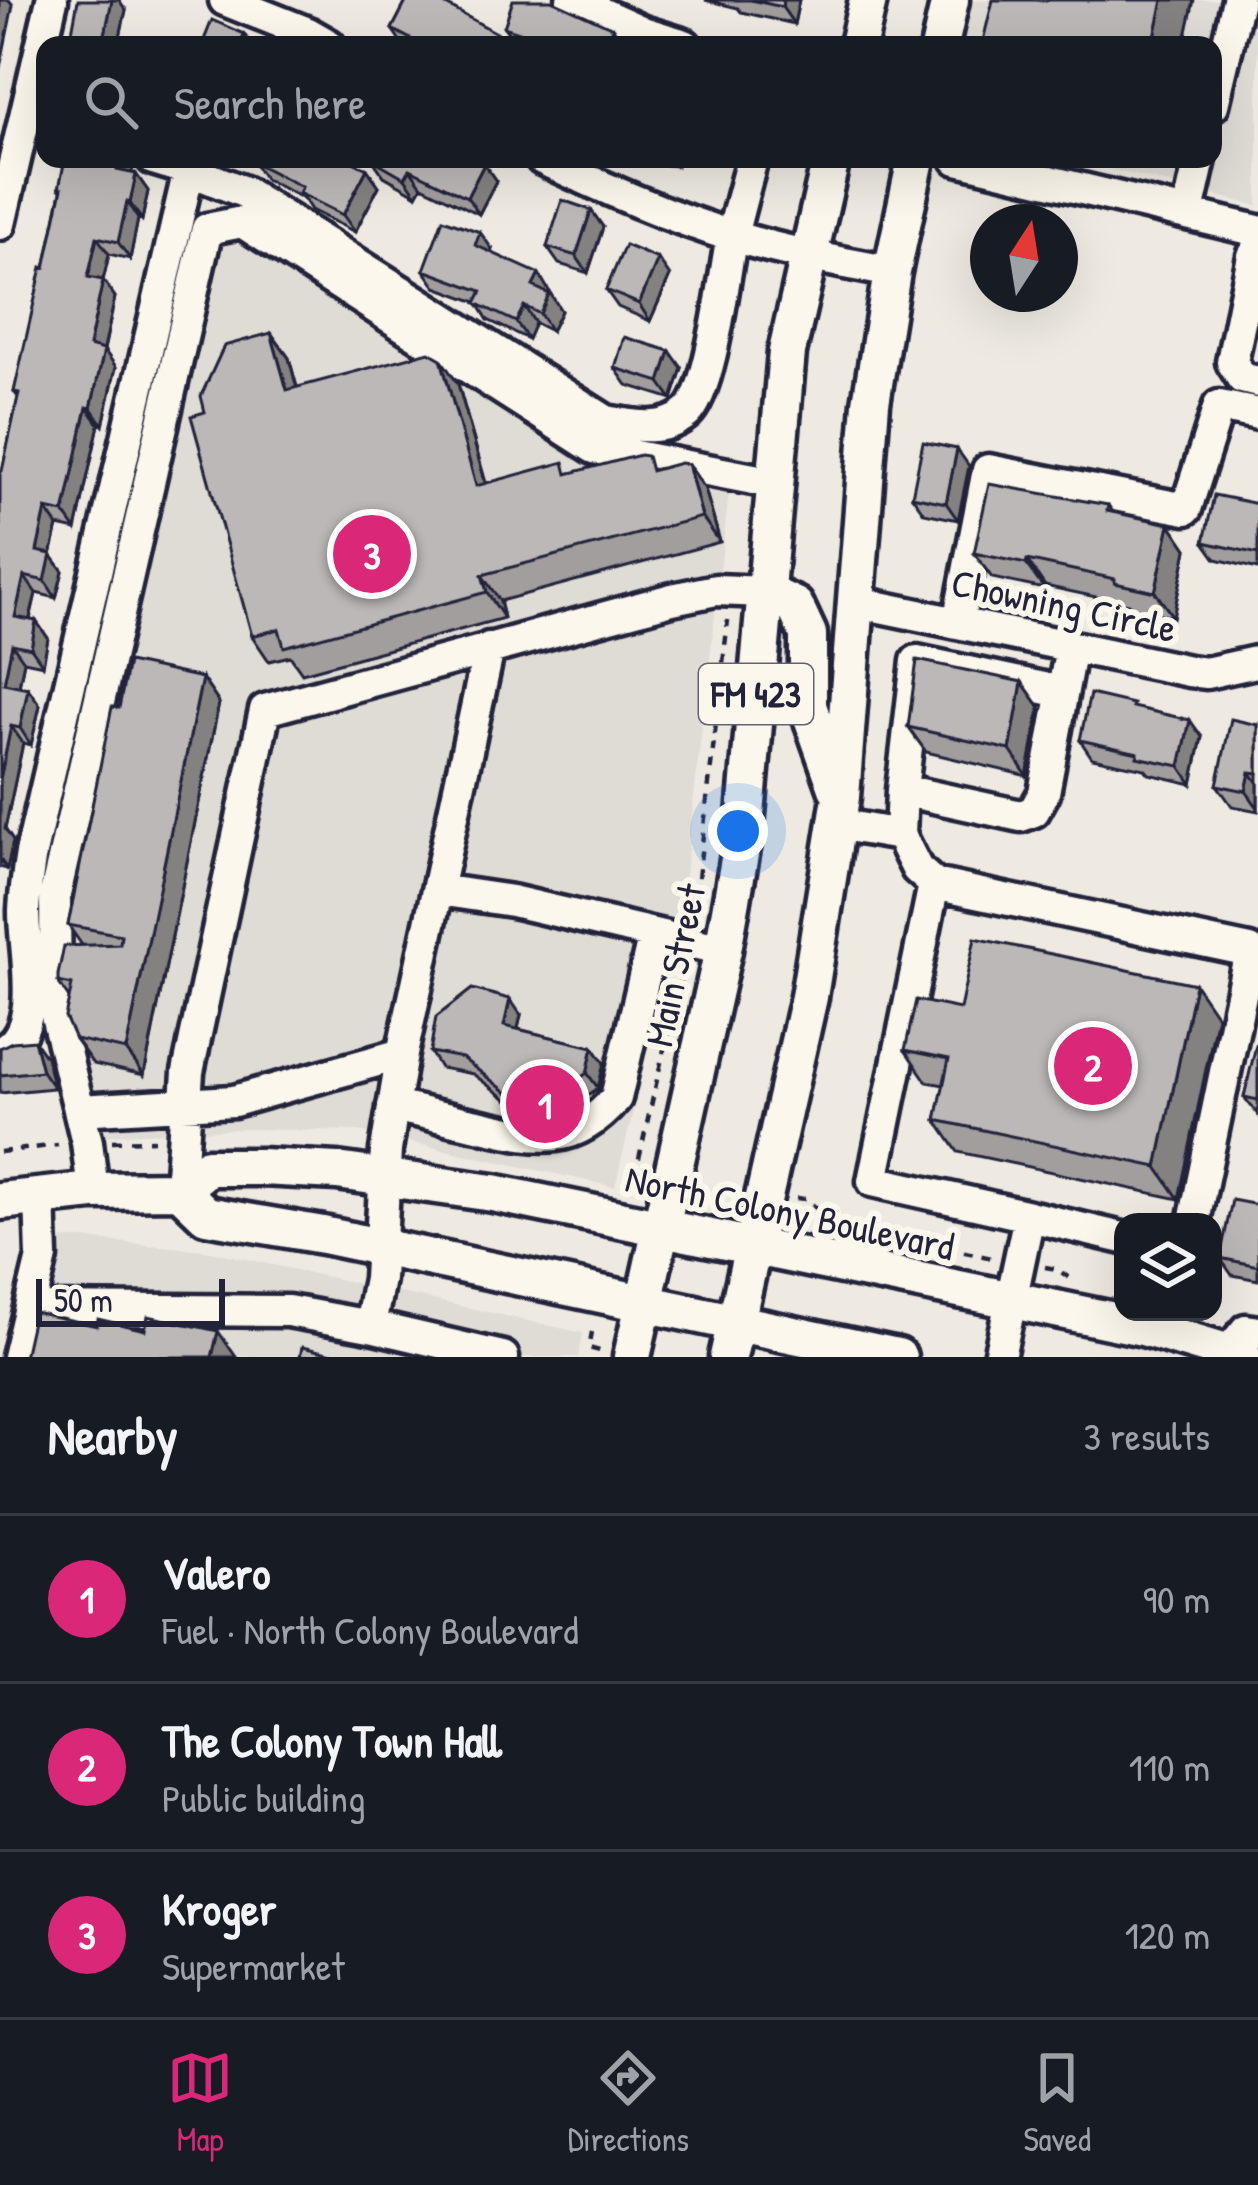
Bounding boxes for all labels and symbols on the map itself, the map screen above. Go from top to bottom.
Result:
north arrow [970,204,1078,312]
pin: 3 [333,509,411,599]
street label: Chowning Circle [947,555,1181,654]
road number: FM 423 [699,664,813,724]
your location [708,801,768,861]
street label: Main Street [631,878,718,1051]
pin: 2 [1054,1021,1132,1111]
pin: 1 [506,1059,584,1149]
street label: North Colony Boulevard [621,1151,959,1272]
scale bar [36,1273,225,1326]

